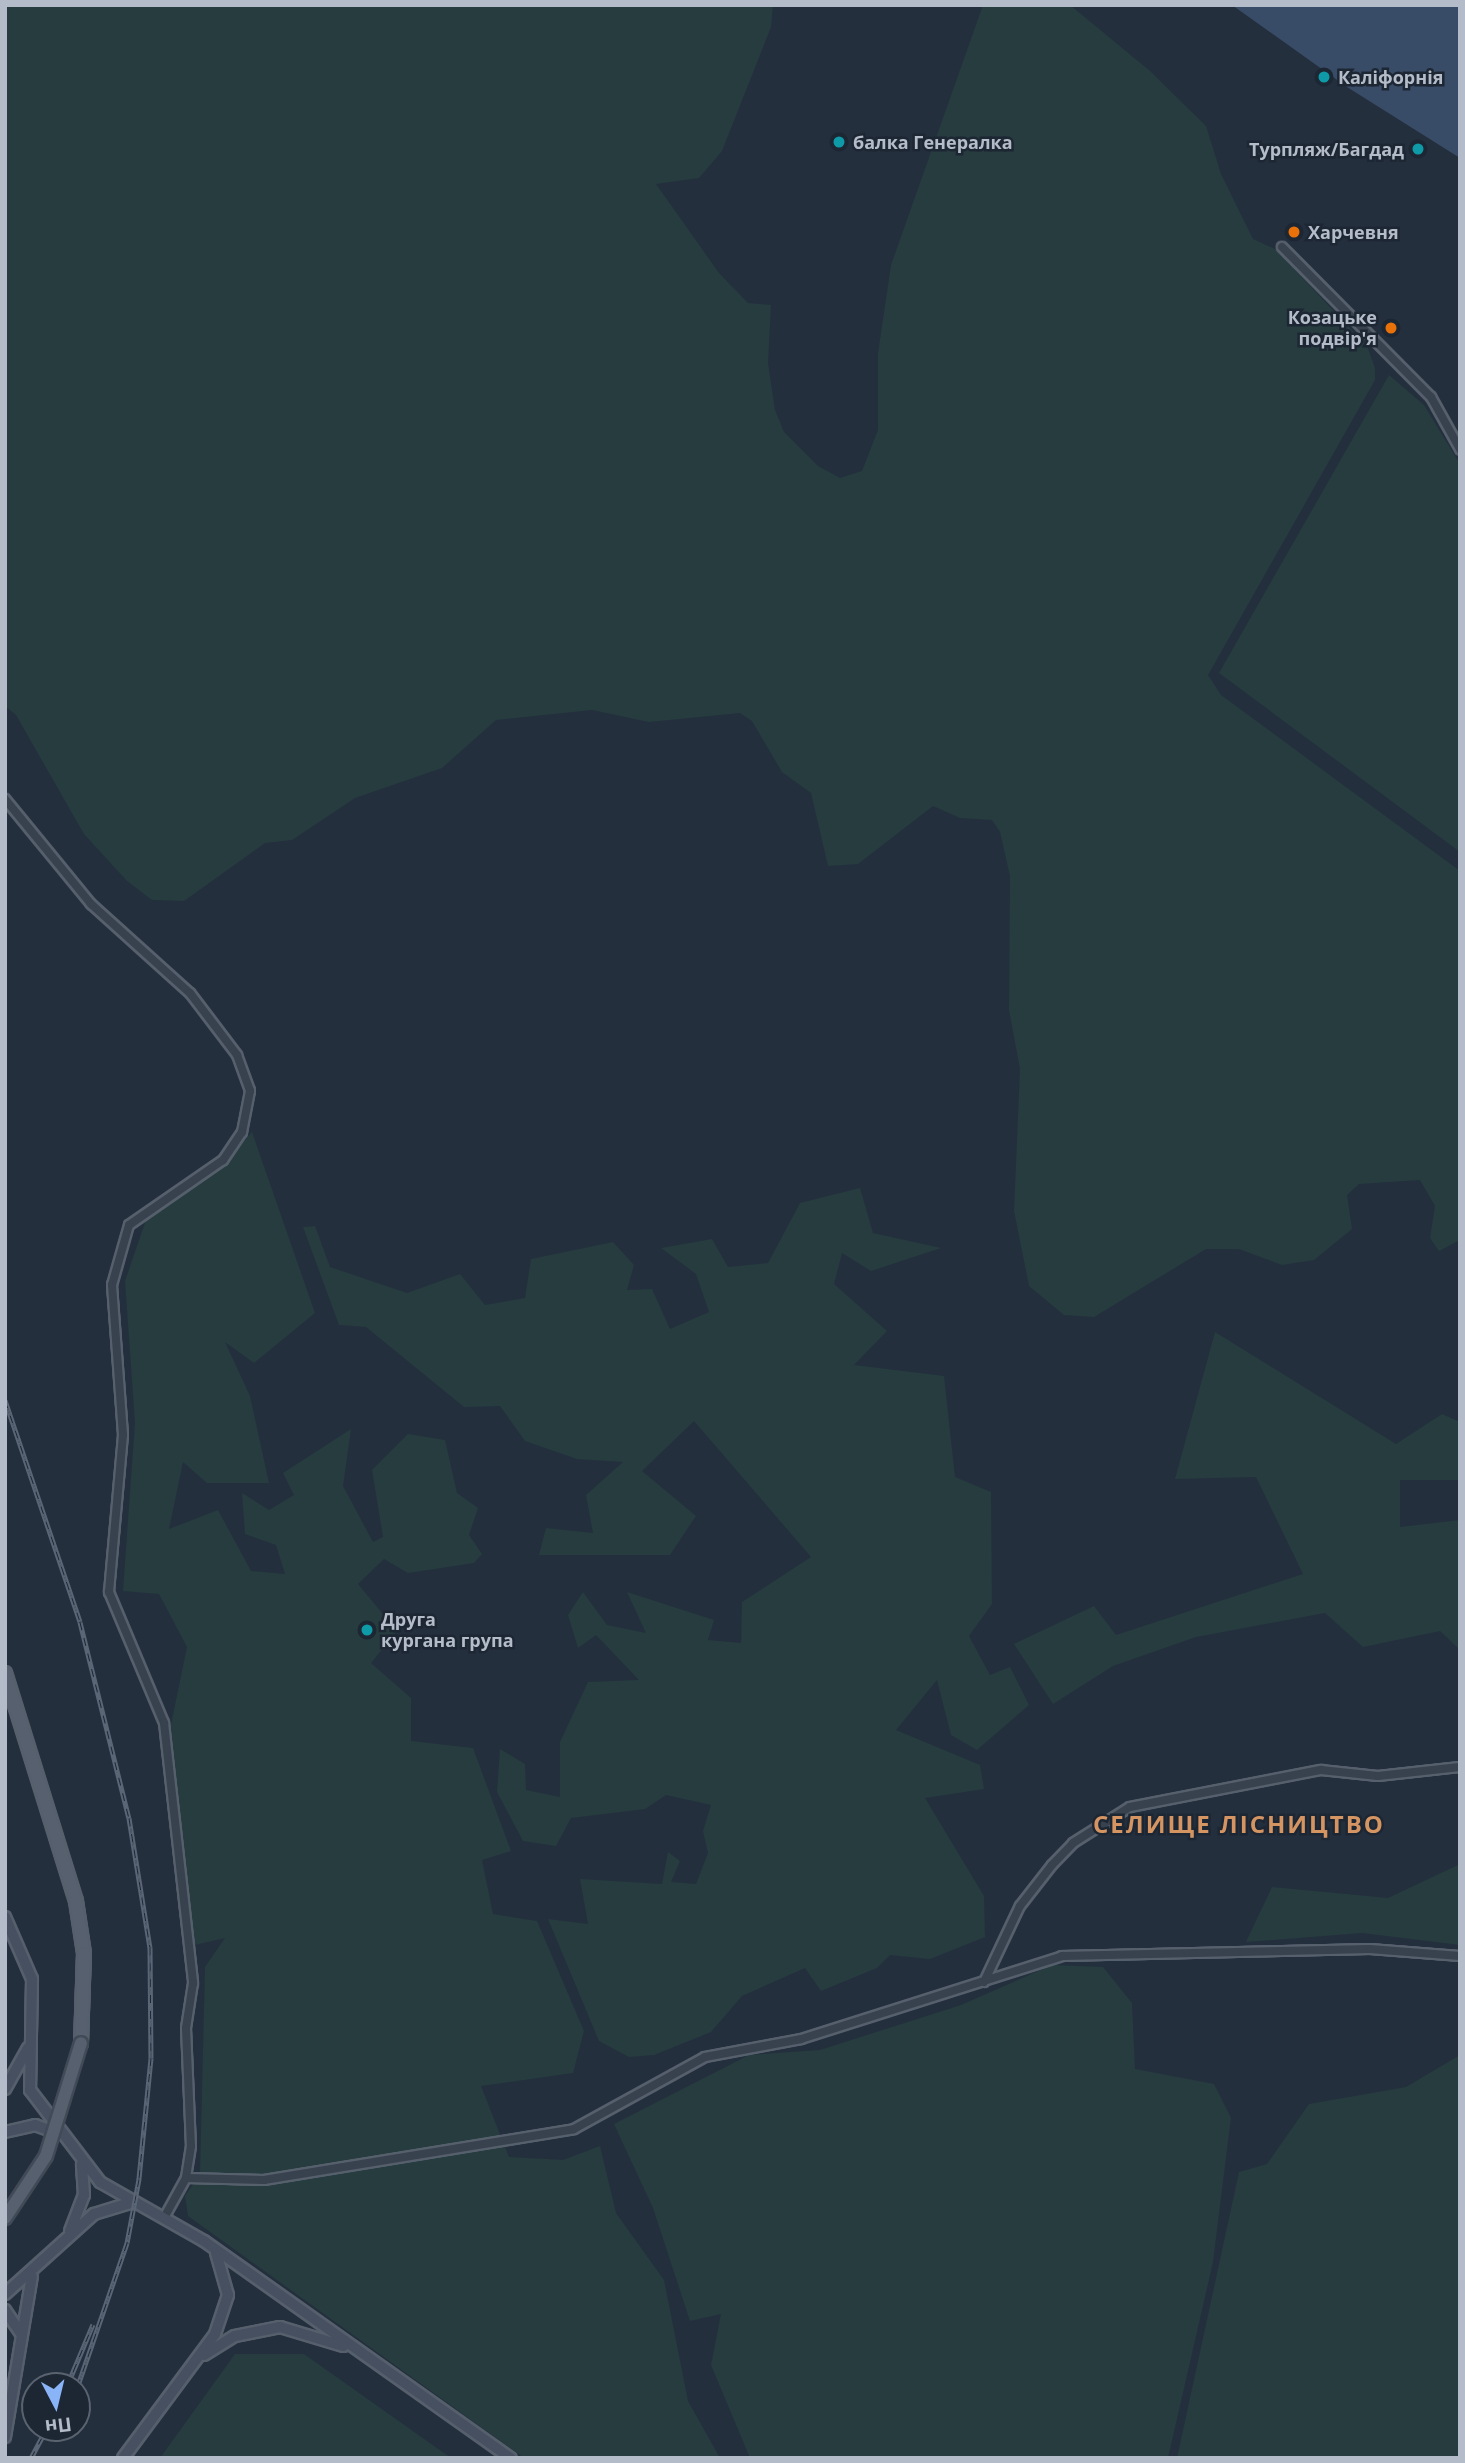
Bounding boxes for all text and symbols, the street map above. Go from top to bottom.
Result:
place label: Каліфорнія [1338,66,1443,88]
marker: Каліфорнія [1316,69,1332,85]
place label: балка Генералка [853,131,1013,153]
marker: балка Генералка [831,134,847,150]
place label: Турпляж/Багдад [1249,138,1404,160]
marker: Турпляж/Багдад [1410,141,1426,157]
place label: Харчевня [1308,221,1399,243]
marker: Харчевня [1286,224,1302,240]
place label: Козацьке подвір'я [1288,307,1377,350]
marker: Козацьке подвір'я [1383,320,1399,336]
place label: Друга кургана група [381,1609,514,1652]
marker: Друга кургана група [359,1622,375,1638]
district label: СЕЛИЩЕ ЛІСНИЦТВО [1095,1810,1383,1838]
north arrow [21,2372,91,2442]
text: Пн [43,2411,73,2440]

